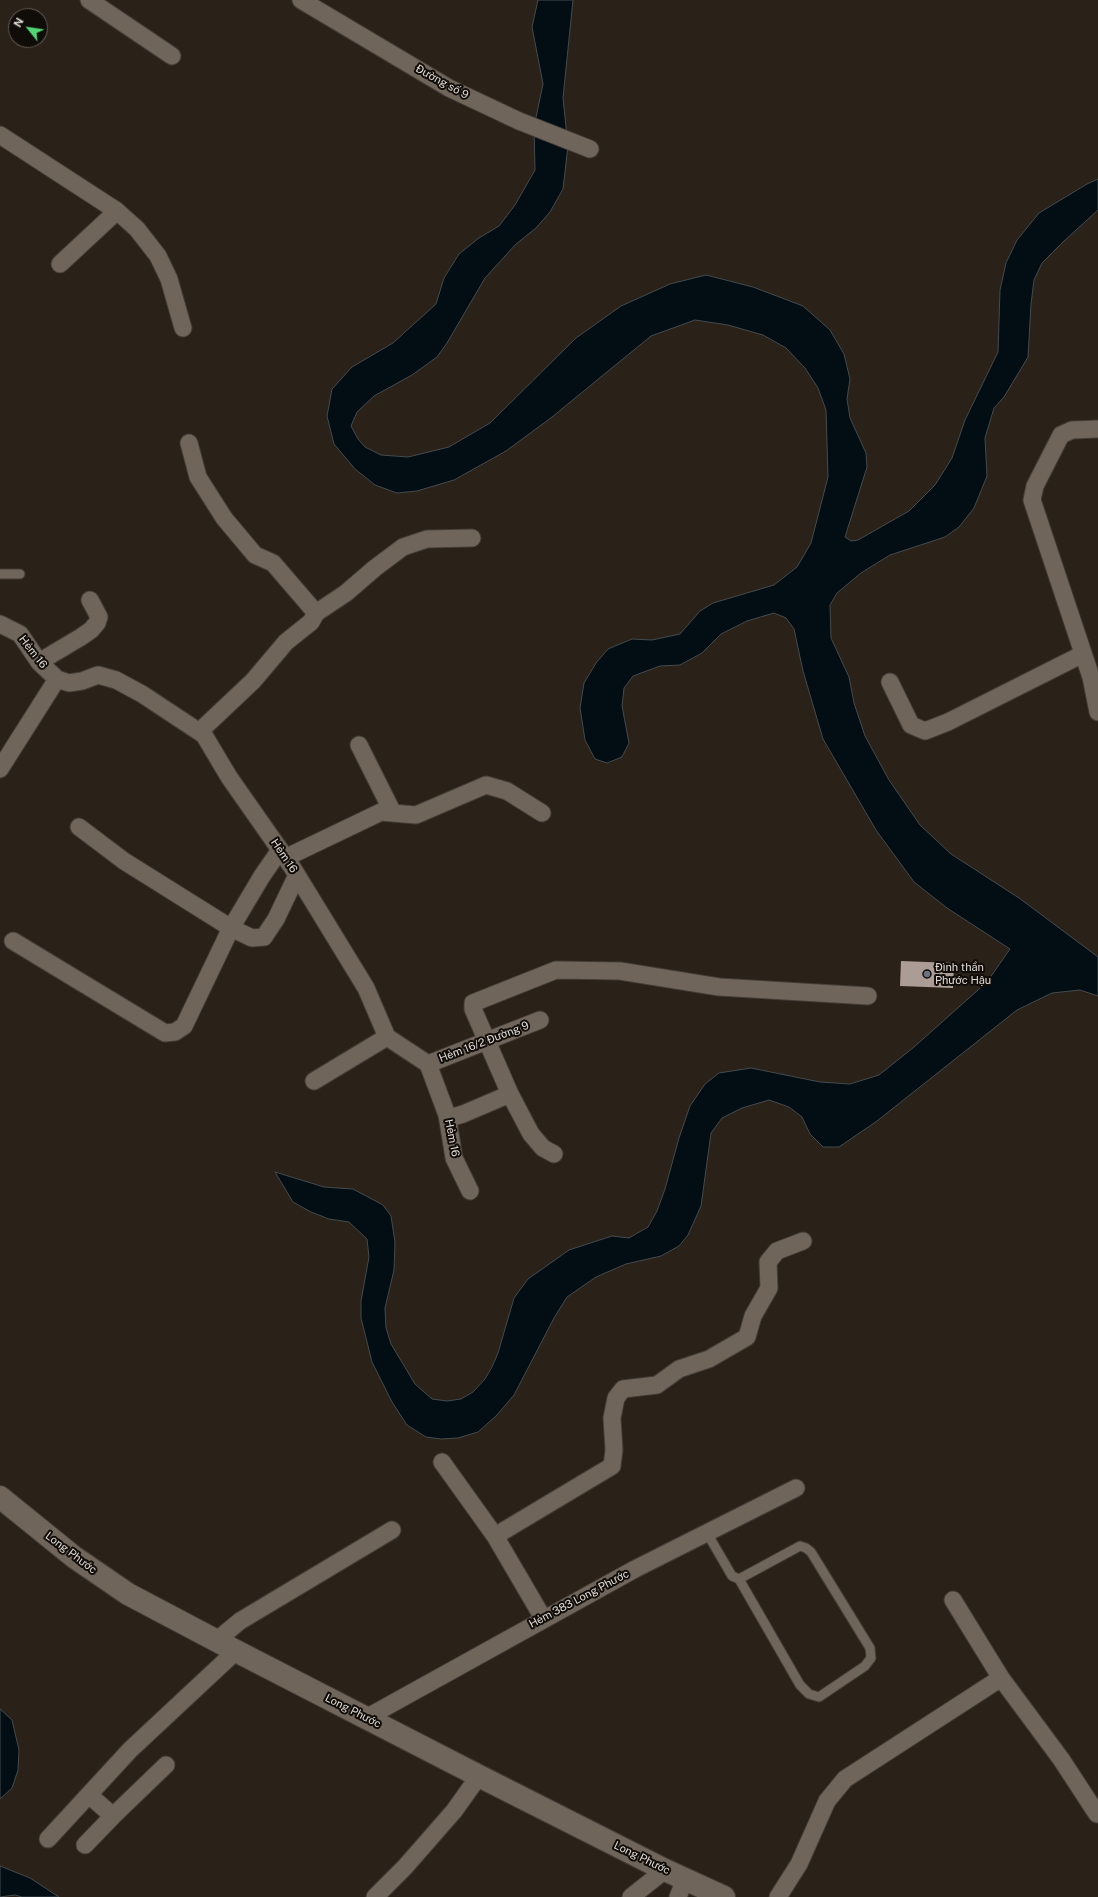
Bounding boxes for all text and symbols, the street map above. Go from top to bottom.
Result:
north arrow [8,8,48,48]
text: N [11,16,26,29]
street label: Đường số 9 [413,62,471,102]
street label: Hẻm 16 [16,633,50,671]
street label: Hẻm 16 [268,837,300,875]
place label: Đình thần Phước Hậu [935,961,991,987]
marker: Đình thần Phước Hậu [922,969,932,979]
street label: Hẻm 16/2 Đường 9 [437,1019,531,1065]
street label: Hẻm 16 [442,1118,462,1158]
street label: Long Phước [43,1529,99,1577]
street label: Hẻm 383 Long Phước [527,1567,631,1631]
street label: Long Phước [323,1691,383,1731]
street label: Long Phước [612,1839,672,1877]

